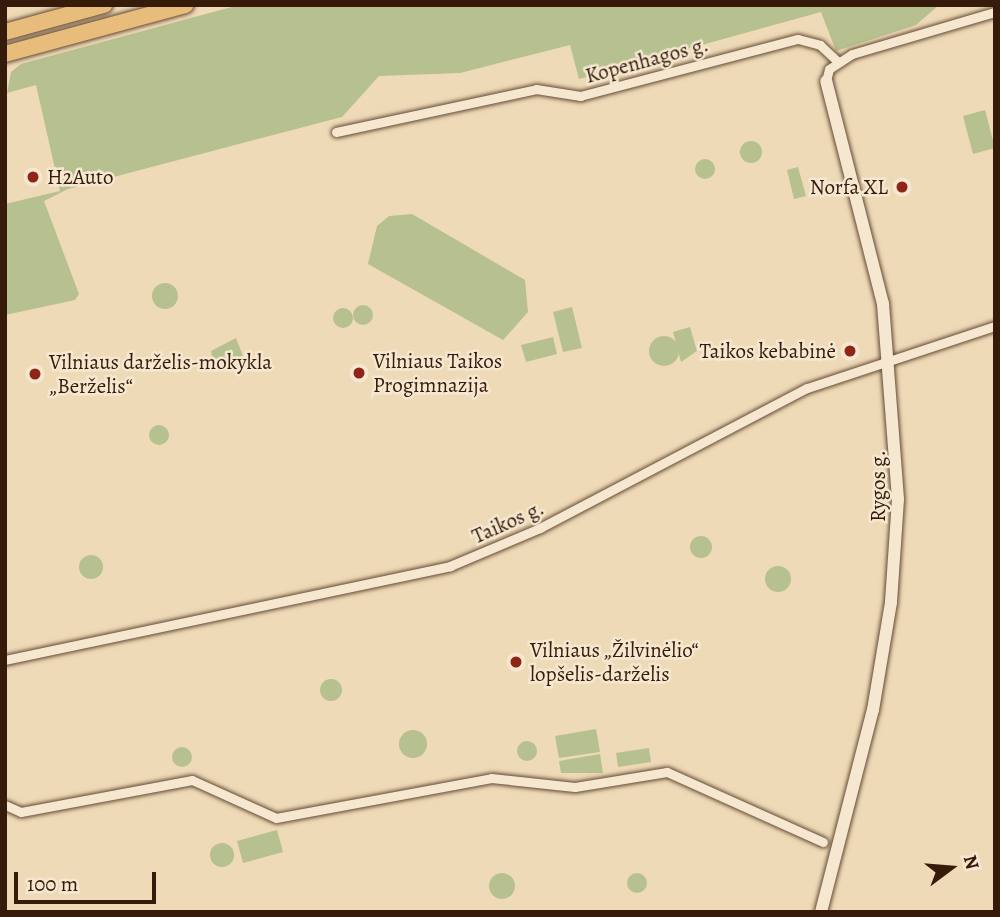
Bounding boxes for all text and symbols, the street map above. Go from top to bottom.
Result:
street label: Kopenhagos g. [583,31,711,89]
place label: H2Auto [47,164,113,190]
marker: H2Auto [25,169,41,185]
place label: Norfa XL [810,174,888,200]
marker: Norfa XL [894,179,910,195]
place label: Taikos kebabinė [699,338,836,364]
marker: Taikos kebabinė [842,343,858,359]
place label: Vilniaus Taikos Progimnazija [373,348,502,398]
place label: Vilniaus darželis-mokykla „Berželis“ [49,349,272,399]
marker: Vilniaus Taikos Progimnazija [351,365,367,381]
marker: Vilniaus darželis-mokykla „Berželis“ [27,366,43,382]
street label: Rygos g. [865,450,891,522]
street label: Taikos g. [468,495,548,549]
place label: Vilniaus „Žilvinėlio“ lopšelis-darželis [530,637,699,687]
marker: Vilniaus „Žilvinėlio“ lopšelis-darželis [508,654,524,670]
north arrow [916,833,986,903]
text: N [957,852,986,872]
scale bar [18,858,159,902]
text: 100 m [27,870,78,898]

